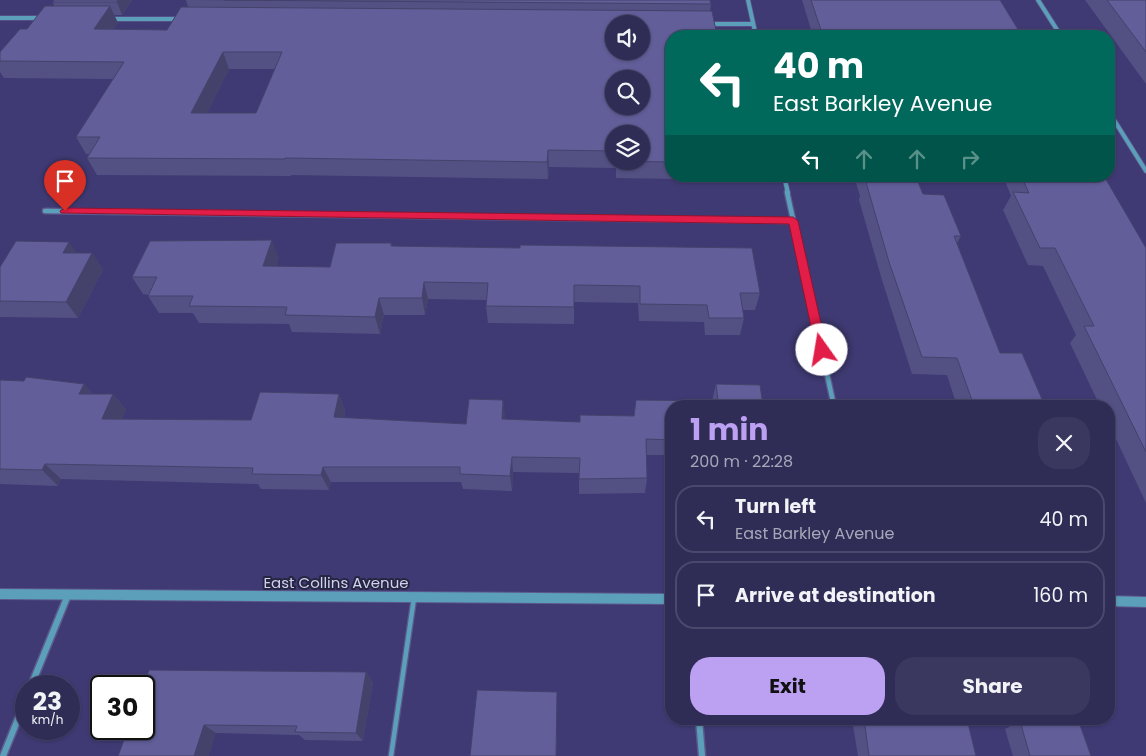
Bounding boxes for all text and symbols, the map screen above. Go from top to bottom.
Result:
map controls [605,15,650,170]
button: sound [605,15,650,60]
text: 40 m [773,41,864,90]
icon: left [690,50,755,115]
button: search [605,70,650,115]
text: East Barkley Avenue [773,88,992,119]
button: layers [605,125,650,170]
icon: left [797,145,825,173]
icon: ahead [850,145,878,173]
icon: ahead [903,145,931,173]
icon: right [956,145,984,173]
pin [44,160,86,211]
icon: arrive [51,167,79,195]
position arrow [795,323,847,375]
text: 1 min [690,408,768,451]
button: close [1038,417,1090,469]
text: 200 m · 22:28 [690,450,793,473]
text: Turn left [735,493,816,520]
icon: left [692,505,720,533]
text: 40 m [1039,506,1088,533]
text: East Barkley Avenue [735,522,895,545]
street label: East Collins Avenue [263,572,409,593]
icon: arrive [692,581,720,609]
text: Arrive at destination [735,582,936,609]
text: 160 m [1033,582,1088,609]
button: Exit [690,657,885,715]
button: Share [895,657,1090,715]
speed limit sign: 30 [90,675,155,740]
text: 23 [33,684,62,719]
text: km/h [32,711,63,728]

